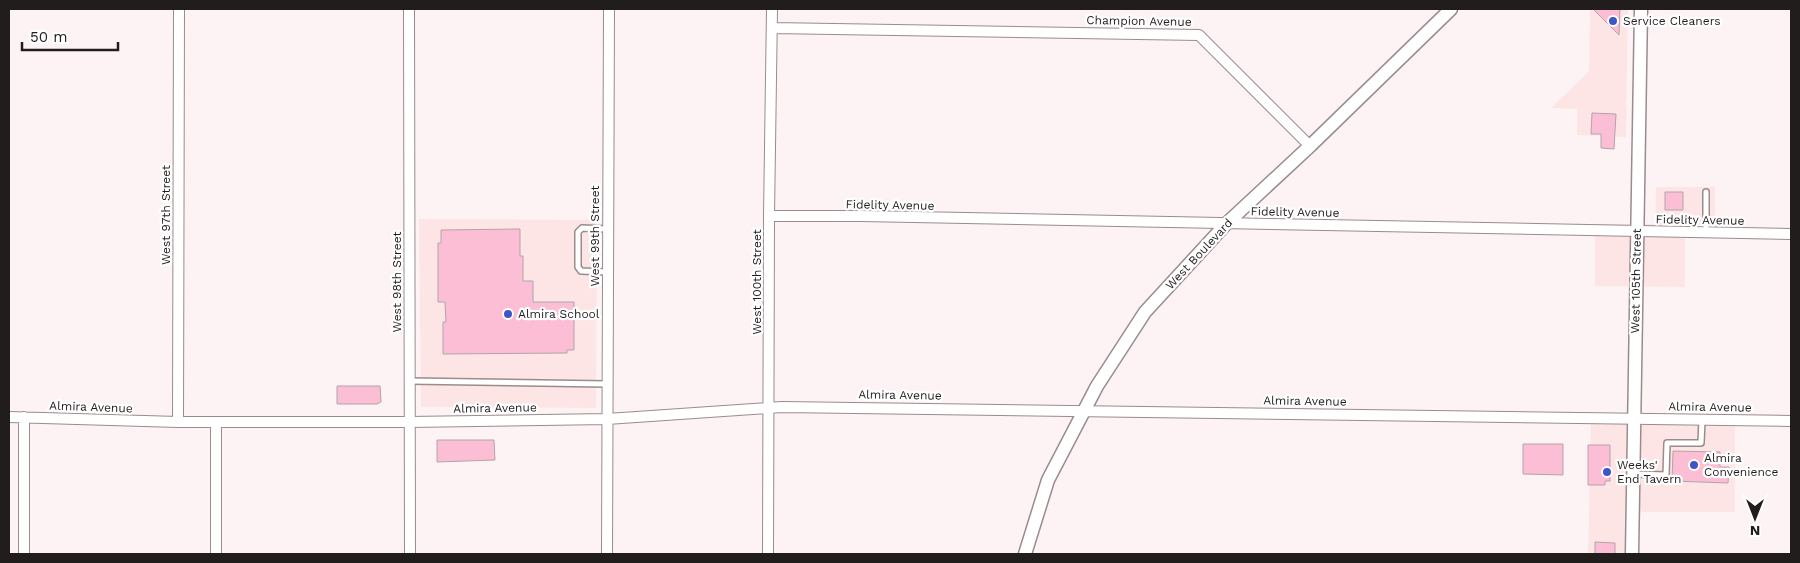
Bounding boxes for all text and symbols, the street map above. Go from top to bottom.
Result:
street label: Champion Avenue [1086,13,1192,29]
place label: Service Cleaners [1623,14,1721,28]
marker: Service Cleaners [1607,15,1619,27]
scale bar [22,20,119,52]
text: 50 m [30,28,67,46]
street label: West 97th Street [159,165,173,265]
street label: West 99th Street [588,186,602,286]
street label: Fidelity Avenue [845,197,935,213]
street label: Fidelity Avenue [1250,204,1340,220]
street label: Fidelity Avenue [1655,212,1745,228]
street label: West Boulevard [1163,216,1235,292]
street label: West 105th Street [1628,228,1644,334]
street label: West 100th Street [750,229,764,335]
street label: West 98th Street [390,232,404,332]
place label: Almira School [518,307,600,321]
marker: Almira School [502,308,514,320]
street label: Almira Avenue [858,387,942,403]
street label: Almira Avenue [1263,393,1347,409]
street label: Almira Avenue [49,399,133,415]
street label: Almira Avenue [1668,399,1752,415]
street label: Almira Avenue [453,400,537,416]
place label: Almira Convenience [1704,451,1779,479]
place label: Weeks' End Tavern [1617,458,1682,486]
marker: Almira Convenience [1688,459,1700,471]
marker: Weeks' End Tavern [1601,466,1613,478]
north arrow [1730,493,1780,543]
text: N [1750,523,1760,539]

